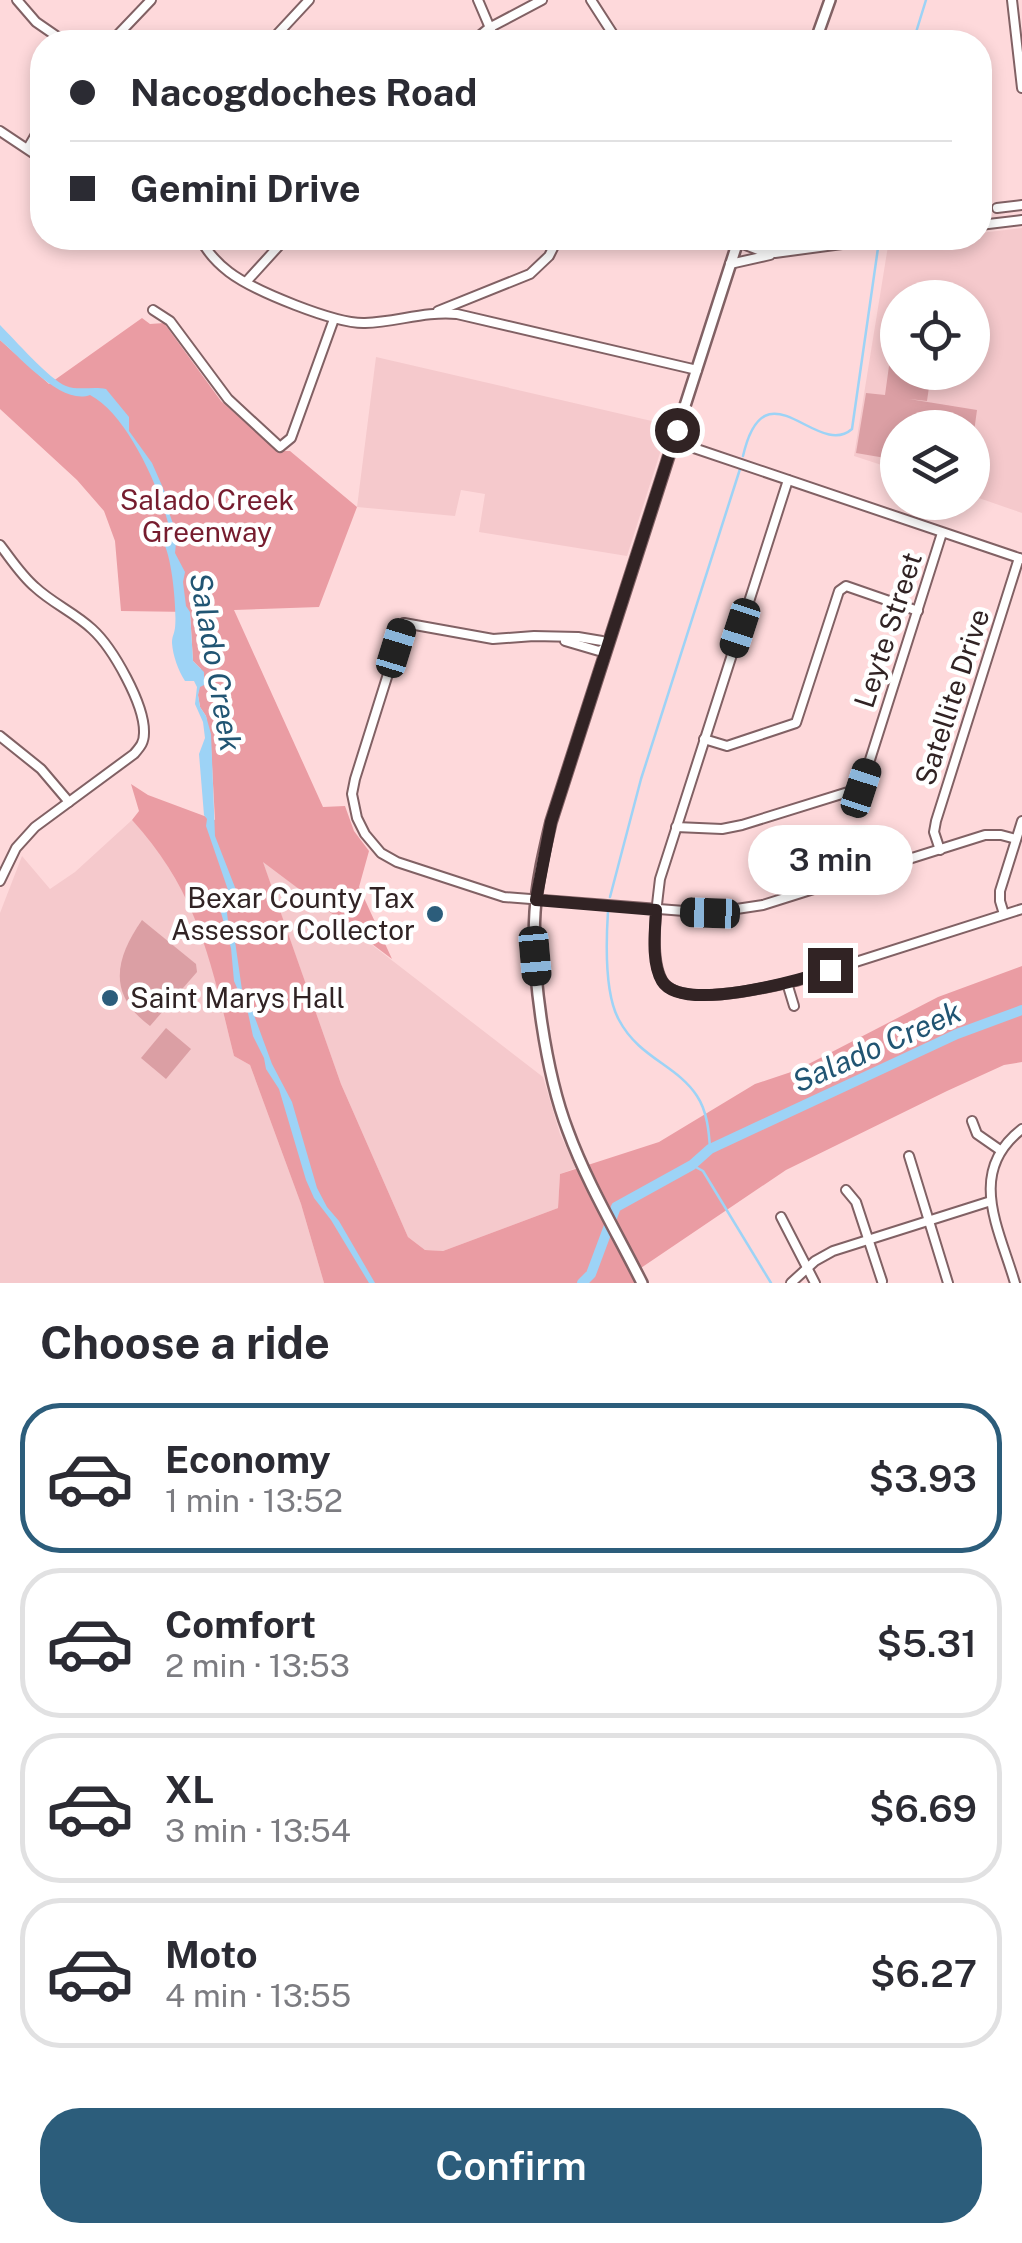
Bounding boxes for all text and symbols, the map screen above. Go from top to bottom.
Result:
text: Nacogdoches Road [130,70,477,115]
text: Gemini Drive [130,166,361,211]
map controls [880,280,990,520]
button: locate [880,280,990,390]
route start [655,408,700,453]
button: layers [880,410,990,520]
park label: Salado Creek Greenway [120,483,294,548]
street label: Leyte Street [847,548,928,712]
water label: Salado Creek [183,570,250,755]
car [716,595,764,661]
street label: Satellite Drive [908,605,996,789]
car [373,615,419,681]
car [837,755,885,821]
callout: 3 min [748,825,912,895]
text: 3 min [789,841,872,878]
place label: Bexar County Tax Assessor Collector [171,881,415,946]
car [679,897,741,929]
marker: Bexar County Tax Assessor Collector [424,903,446,925]
car [517,925,553,987]
route end [808,948,853,993]
place label: Saint Marys Hall [130,981,345,1014]
marker: Saint Marys Hall [99,987,121,1009]
water label: Salado Creek [787,993,967,1099]
text: Choose a ride [40,1316,330,1369]
icon: car [45,1433,135,1523]
text: Economy [165,1437,331,1482]
text: $3.93 [868,1456,977,1501]
text: 1 min · 13:52 [165,1482,343,1519]
icon: car [45,1598,135,1688]
text: Comfort [165,1602,316,1647]
text: $5.31 [876,1621,977,1666]
text: 2 min · 13:53 [165,1647,350,1684]
icon: car [45,1763,135,1853]
text: XL [165,1767,214,1812]
text: $6.69 [869,1786,977,1831]
text: 3 min · 13:54 [165,1812,351,1849]
icon: car [45,1928,135,2018]
text: Moto [165,1932,258,1977]
text: $6.27 [870,1951,977,1996]
text: 4 min · 13:55 [165,1977,351,2014]
button: Confirm [40,2108,982,2223]

